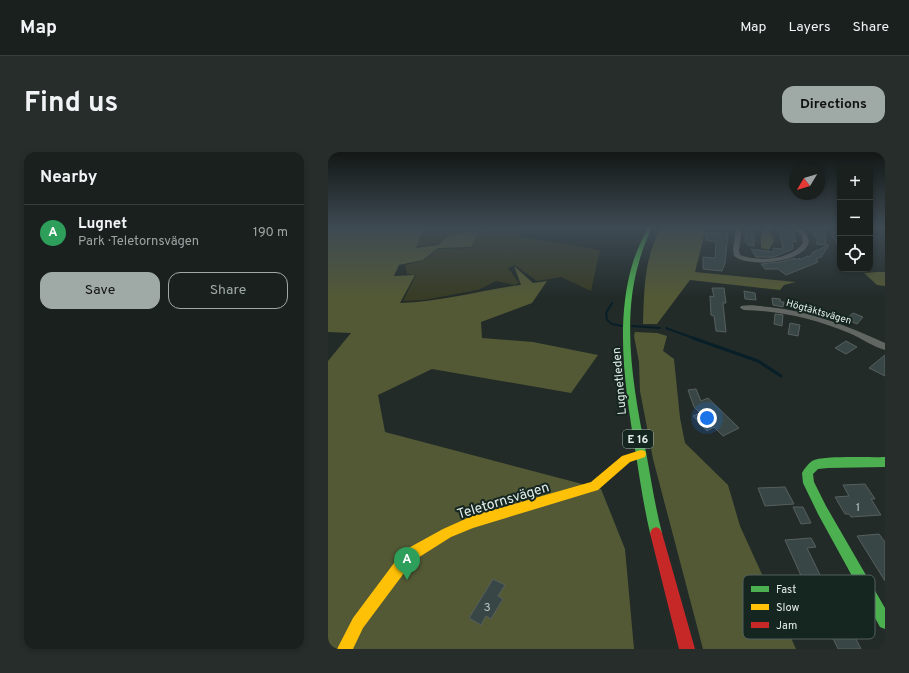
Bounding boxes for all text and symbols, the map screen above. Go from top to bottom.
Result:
text: Map [20,16,57,40]
text: Map [740,19,766,36]
text: Layers [788,19,830,36]
text: Share [852,19,889,36]
text: Find us [24,86,118,122]
button: Directions [782,86,885,123]
north arrow [789,164,825,200]
map controls [837,164,873,272]
button: + [837,164,873,200]
text: Nearby [40,167,97,189]
button: − [837,200,873,236]
text: Lugnet [78,215,127,234]
text: A [48,225,58,241]
text: 190 m [253,225,288,241]
text: Park · Teletornsvägen [78,234,199,250]
button: locate [837,236,873,272]
button: Save [40,272,160,309]
button: Share [168,272,288,309]
street label: Högtäktsvägen [784,297,853,328]
street label: Lugnetleden [609,346,631,415]
your location [697,408,717,428]
road number: E 16 [623,430,653,448]
street label: Teletornsvägen [455,479,552,524]
house number: 1 [856,500,860,516]
pin: A [394,547,420,580]
legend [743,575,875,639]
text: Fast [776,583,796,597]
house number: 3 [483,600,491,616]
text: Slow [776,601,799,615]
text: Jam [776,619,797,633]

